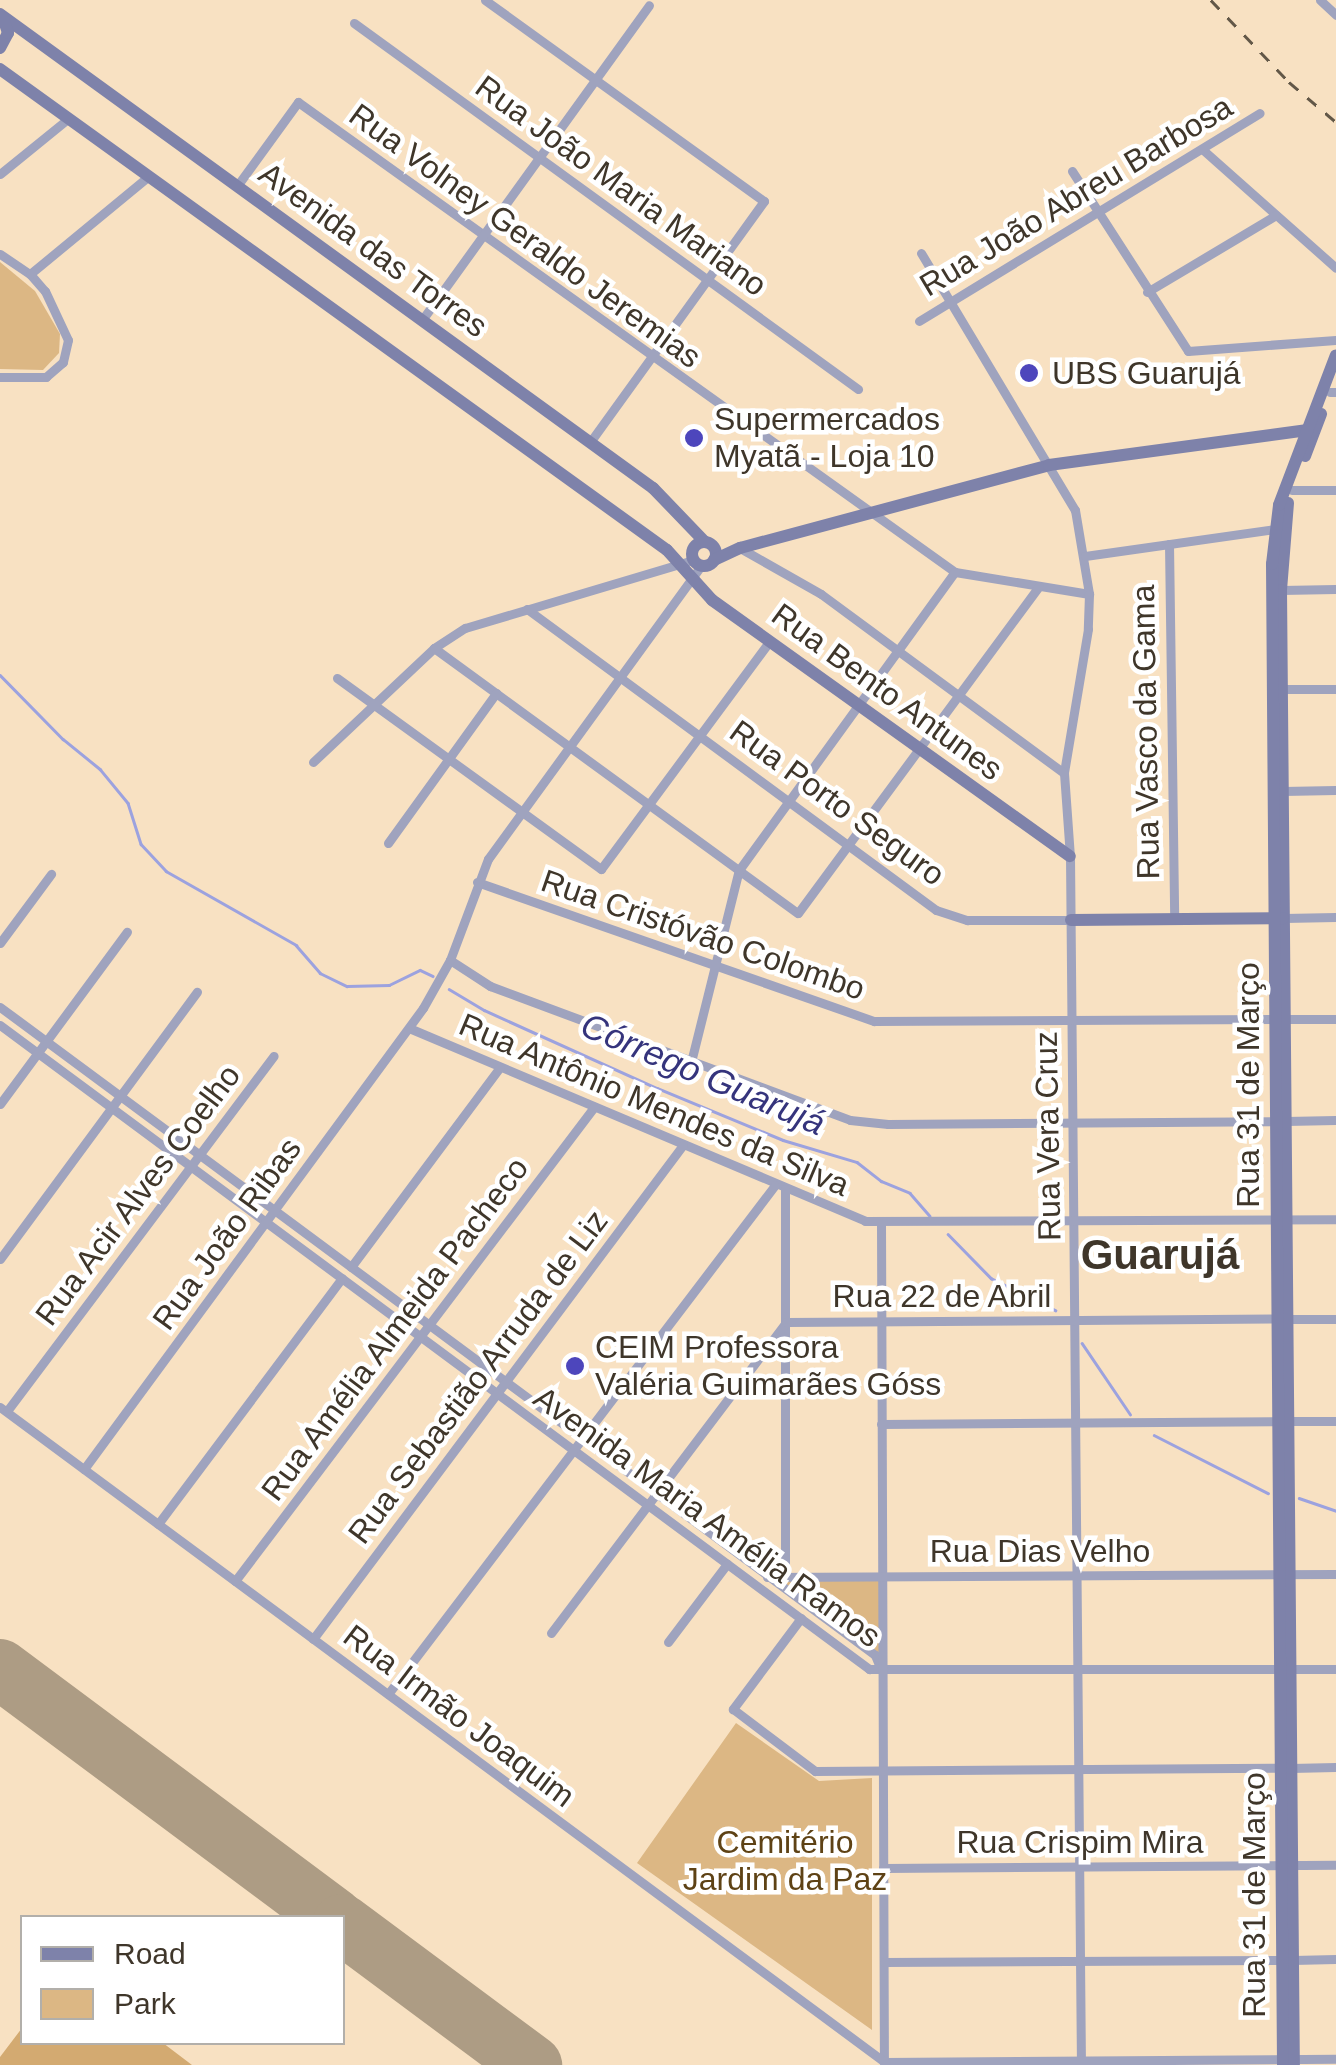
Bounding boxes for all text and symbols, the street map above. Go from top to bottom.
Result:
street label: Rua João Maria Mariano [468,67,774,305]
street label: Rua João Abreu Barbosa [912,87,1240,305]
street label: Rua Volney Geraldo Jeremias [342,96,708,376]
street label: Avenida das Torres [251,154,495,346]
place label: UBS Guarujá [1052,354,1241,392]
marker: UBS Guarujá [1016,360,1042,386]
place label: Supermercados Myatã - Loja 10 [714,401,940,476]
marker: Supermercados Myatã - Loja 10 [683,427,705,449]
street label: Rua Vasco da Gama [1124,584,1168,880]
street label: Rua Bento Antunes [763,595,1011,789]
street label: Rua Porto Seguro [722,712,952,894]
street label: Rua Cristóvão Colombo [536,862,870,1008]
street label: Rua 31 de Março [1229,962,1267,1208]
water label: Córrego Guarujá [575,1004,831,1144]
street label: Rua Antônio Mendes da Silva [452,1005,856,1205]
street label: Rua Vera Cruz [1027,1031,1069,1241]
street label: Rua Acir Alves Coelho [26,1056,250,1334]
street label: Rua João Ribas [145,1131,309,1337]
street label: Rua Amélia Almeida Pacheco [252,1148,538,1510]
street label: Rua Sebastião Arruda de Liz [340,1202,616,1552]
district label: Guarujá [1081,1230,1239,1280]
street label: Rua 22 de Abril [832,1277,1052,1315]
place label: CEIM Professora Valéria Guimarães Góss [595,1329,941,1404]
marker: CEIM Professora Valéria Guimarães Góss [564,1355,586,1377]
street label: Avenida Maria Amélia Ramos [525,1378,889,1656]
street label: Rua Dias Velho [930,1532,1150,1570]
street label: Rua Irmão Joaquim [336,1617,582,1815]
street label: Rua 31 de Março [1235,1772,1273,2018]
street label: Rua Crispim Mira [956,1823,1204,1861]
park label: Cemitério Jardim da Paz [683,1824,887,1899]
legend [20,1915,345,2045]
text: Road [114,1937,186,1970]
text: Park [114,1987,176,2020]

